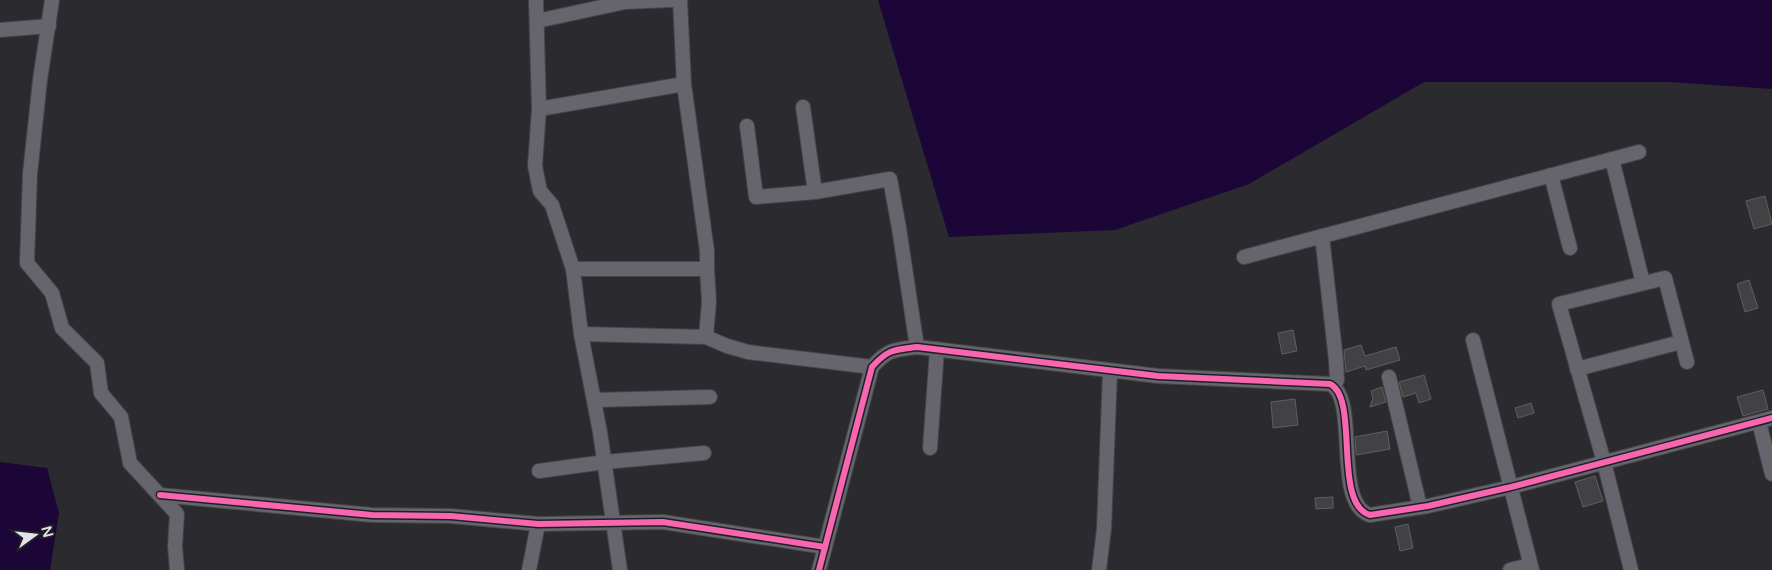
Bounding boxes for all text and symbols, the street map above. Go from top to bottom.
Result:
north arrow [10,510,60,560]
text: N [37,524,57,539]

